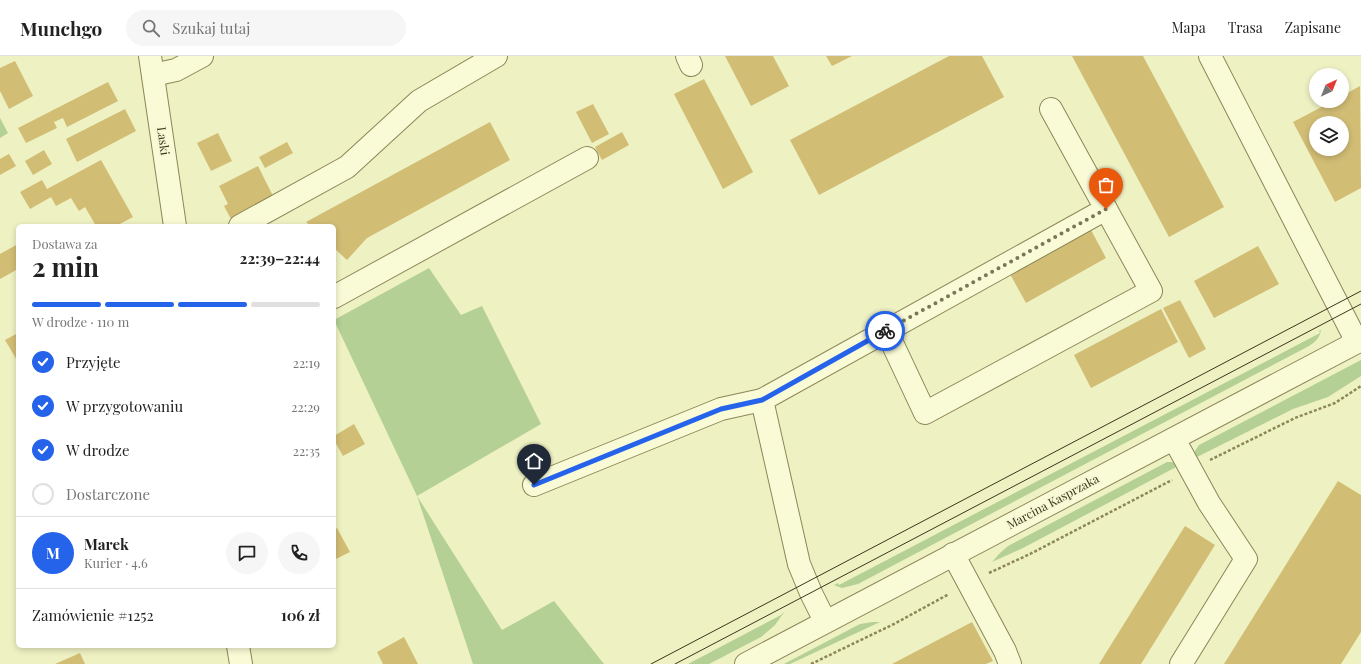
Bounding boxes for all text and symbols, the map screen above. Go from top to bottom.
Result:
search box [126,10,406,46]
text: Munchgo [20,15,102,41]
icon: search [140,17,162,39]
text: Szukaj tutaj [172,18,250,38]
text: Mapa [1171,18,1206,37]
text: Trasa [1228,18,1263,37]
text: Zapisane [1285,18,1341,37]
north arrow [1309,68,1349,108]
map controls [1309,68,1349,156]
button: layers [1309,116,1349,156]
street label: Laski [154,126,174,157]
pin [1089,168,1123,209]
icon: bag [1095,174,1117,196]
text: Dostawa za [32,235,98,252]
text: 22:39–22:44 [240,248,320,268]
text: 2 min [32,249,99,284]
courier [865,311,905,351]
text: W drodze · 110 m [32,313,129,330]
icon: bike [874,320,896,342]
icon: check [32,351,54,373]
text: Przyjęte [66,352,121,372]
text: 22:19 [293,354,320,371]
icon: check [32,395,54,417]
text: W przygotowaniu [66,396,183,416]
text: 22:29 [291,398,320,415]
icon: check [32,439,54,461]
text: W drodze [66,440,130,460]
text: 22:35 [293,442,320,459]
pin [517,444,551,485]
icon: home [523,450,545,472]
street label: Marcina Kasprzaka [1004,470,1102,532]
text: Dostarczone [66,484,150,504]
button: chat [226,532,268,574]
button: phone [278,532,320,574]
text: Marek [84,534,129,554]
text: M [46,543,60,563]
text: Kurier · 4.6 [84,554,148,571]
text: Zamówienie #1252 [32,605,154,625]
text: 106 zł [281,605,320,625]

